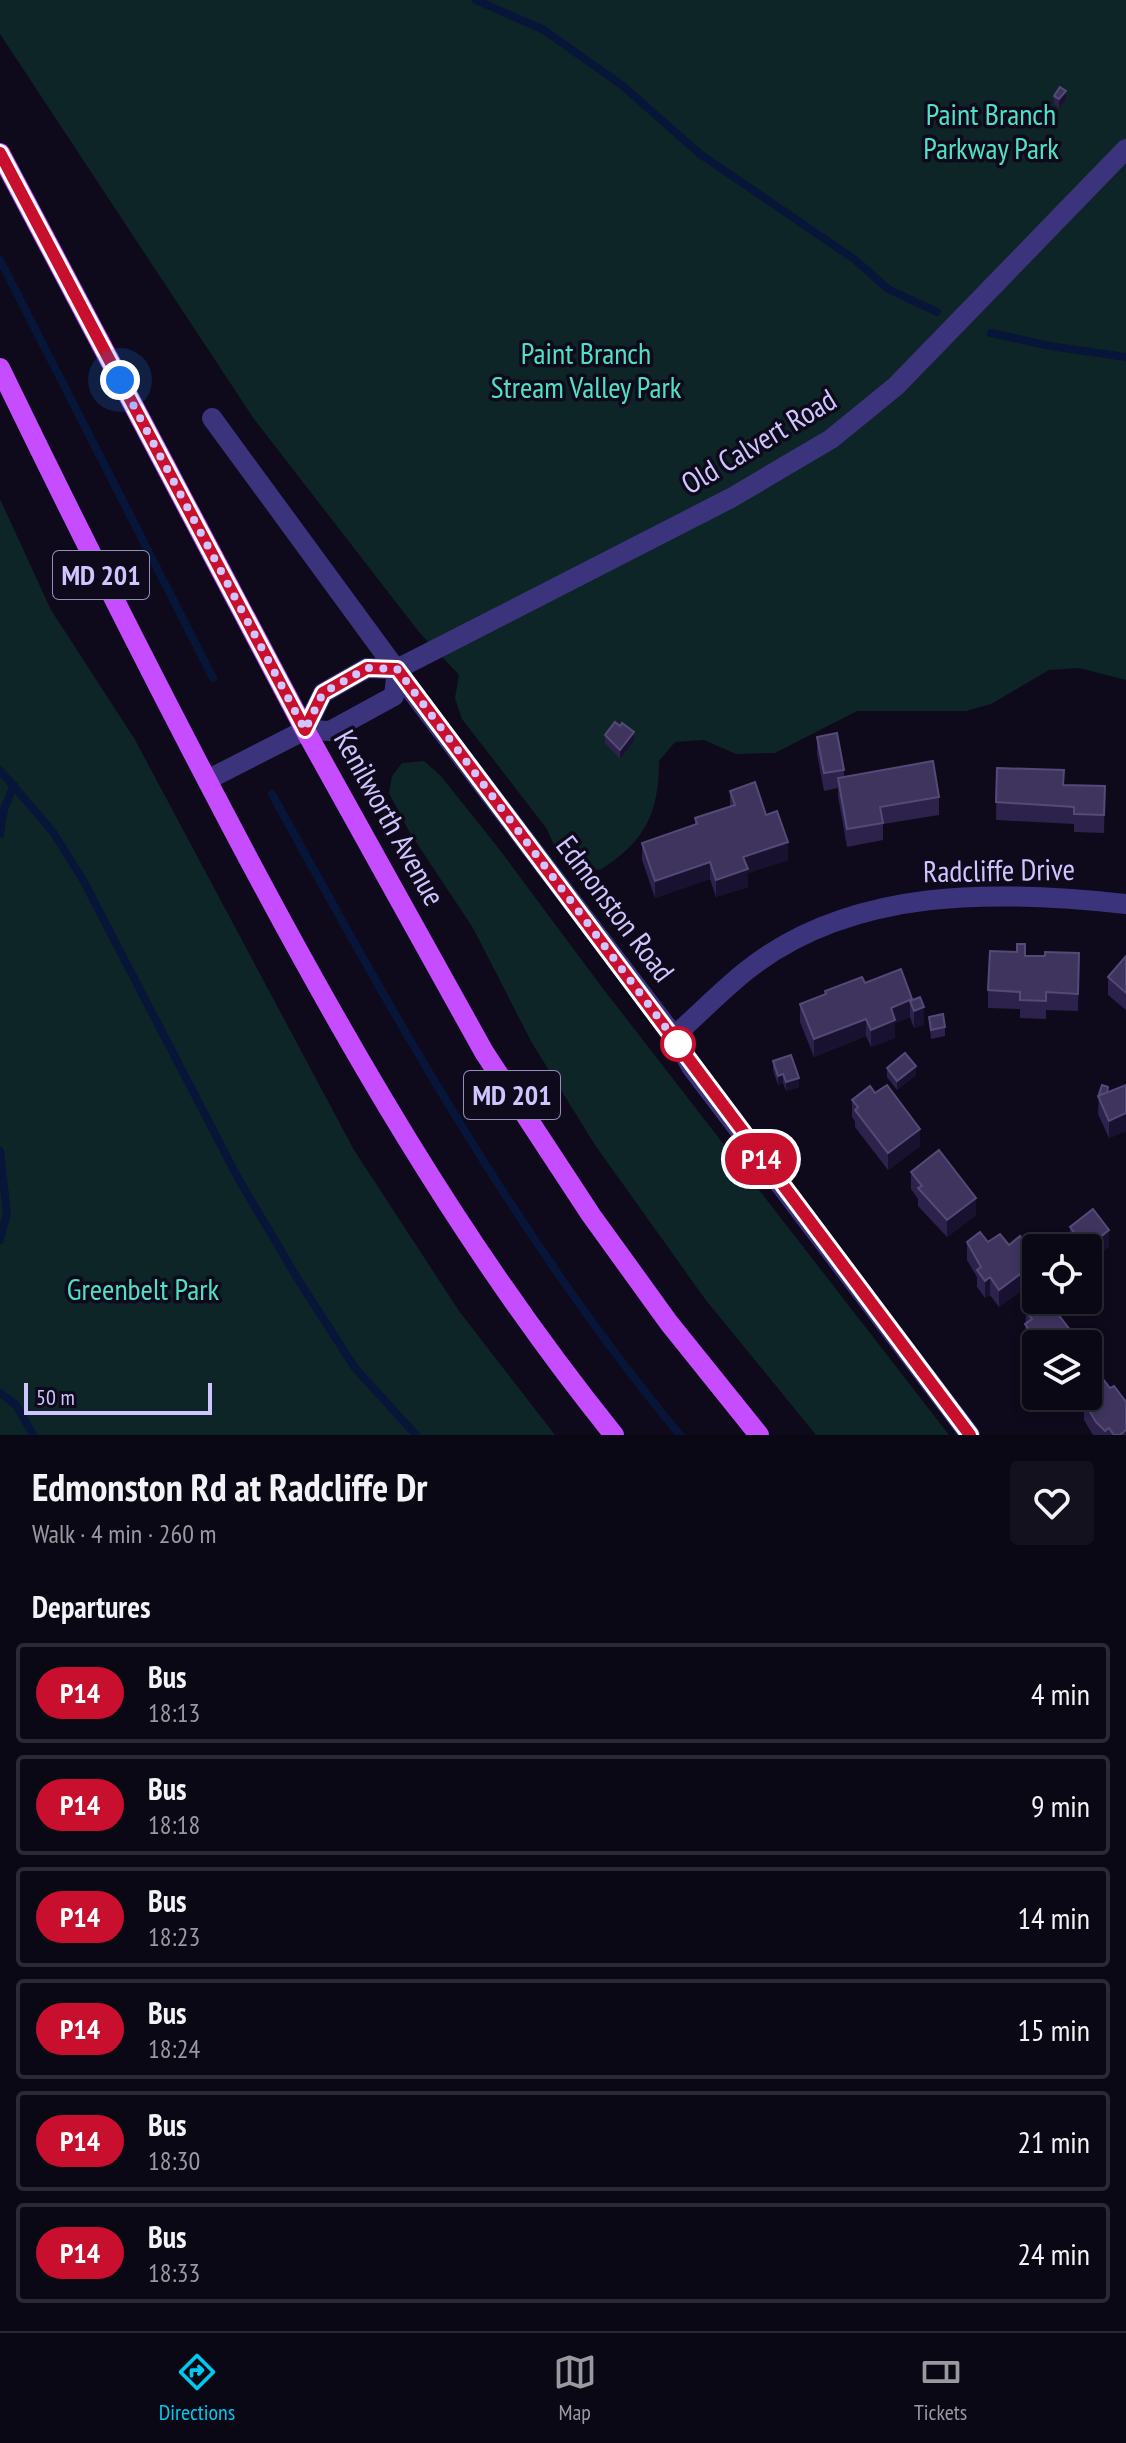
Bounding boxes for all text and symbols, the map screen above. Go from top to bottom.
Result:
park label: Paint Branch Parkway Park [923,94,1059,167]
park label: Paint Branch Stream Valley Park [491,333,682,406]
your location [100,360,140,400]
street label: Old Calvert Road [674,379,843,502]
road number: MD 201 [53,551,149,599]
street label: Kenilworth Avenue [326,723,455,912]
street label: Edmonston Road [548,827,684,989]
street label: Radcliffe Drive [923,849,1075,890]
unlabelled marker [661,1027,695,1061]
road number: MD 201 [464,1071,560,1119]
line badge: P14 [715,1133,807,1185]
text: P14 [741,1140,781,1177]
map controls [1022,1234,1102,1410]
button: locate [1022,1234,1102,1314]
park label: Greenbelt Park [67,1269,219,1308]
button: layers [1022,1330,1102,1410]
scale bar [24,1379,212,1415]
text: 50 m [36,1383,75,1411]
button: heart [1010,1461,1094,1545]
text: Edmonston Rd at Radcliffe Dr [32,1462,428,1511]
text: Walk · 4 min · 260 m [32,1517,216,1550]
text: Departures [32,1587,150,1626]
text: Bus [148,1657,187,1696]
text: P14 [60,1674,100,1711]
text: 4 min [1031,1674,1090,1713]
text: 18:13 [148,1696,200,1729]
text: Bus [148,1769,187,1808]
text: P14 [60,1786,100,1823]
text: 9 min [1031,1786,1090,1825]
text: 18:18 [148,1808,200,1841]
text: Bus [148,1881,187,1920]
text: P14 [60,1898,100,1935]
text: 14 min [1017,1898,1090,1937]
text: 18:23 [148,1920,200,1953]
text: Bus [148,1993,187,2032]
text: P14 [60,2010,100,2047]
text: 15 min [1017,2010,1090,2049]
text: 18:24 [148,2032,200,2065]
text: Bus [148,2105,187,2144]
text: P14 [60,2122,100,2159]
text: 21 min [1017,2122,1090,2161]
text: 18:30 [148,2144,200,2177]
text: Bus [148,2217,187,2256]
text: P14 [60,2234,100,2271]
text: 24 min [1017,2234,1090,2273]
text: 18:33 [148,2256,200,2289]
tab: Directions [159,2350,235,2426]
tab: Map [553,2350,597,2426]
tab: Tickets [914,2350,967,2426]

